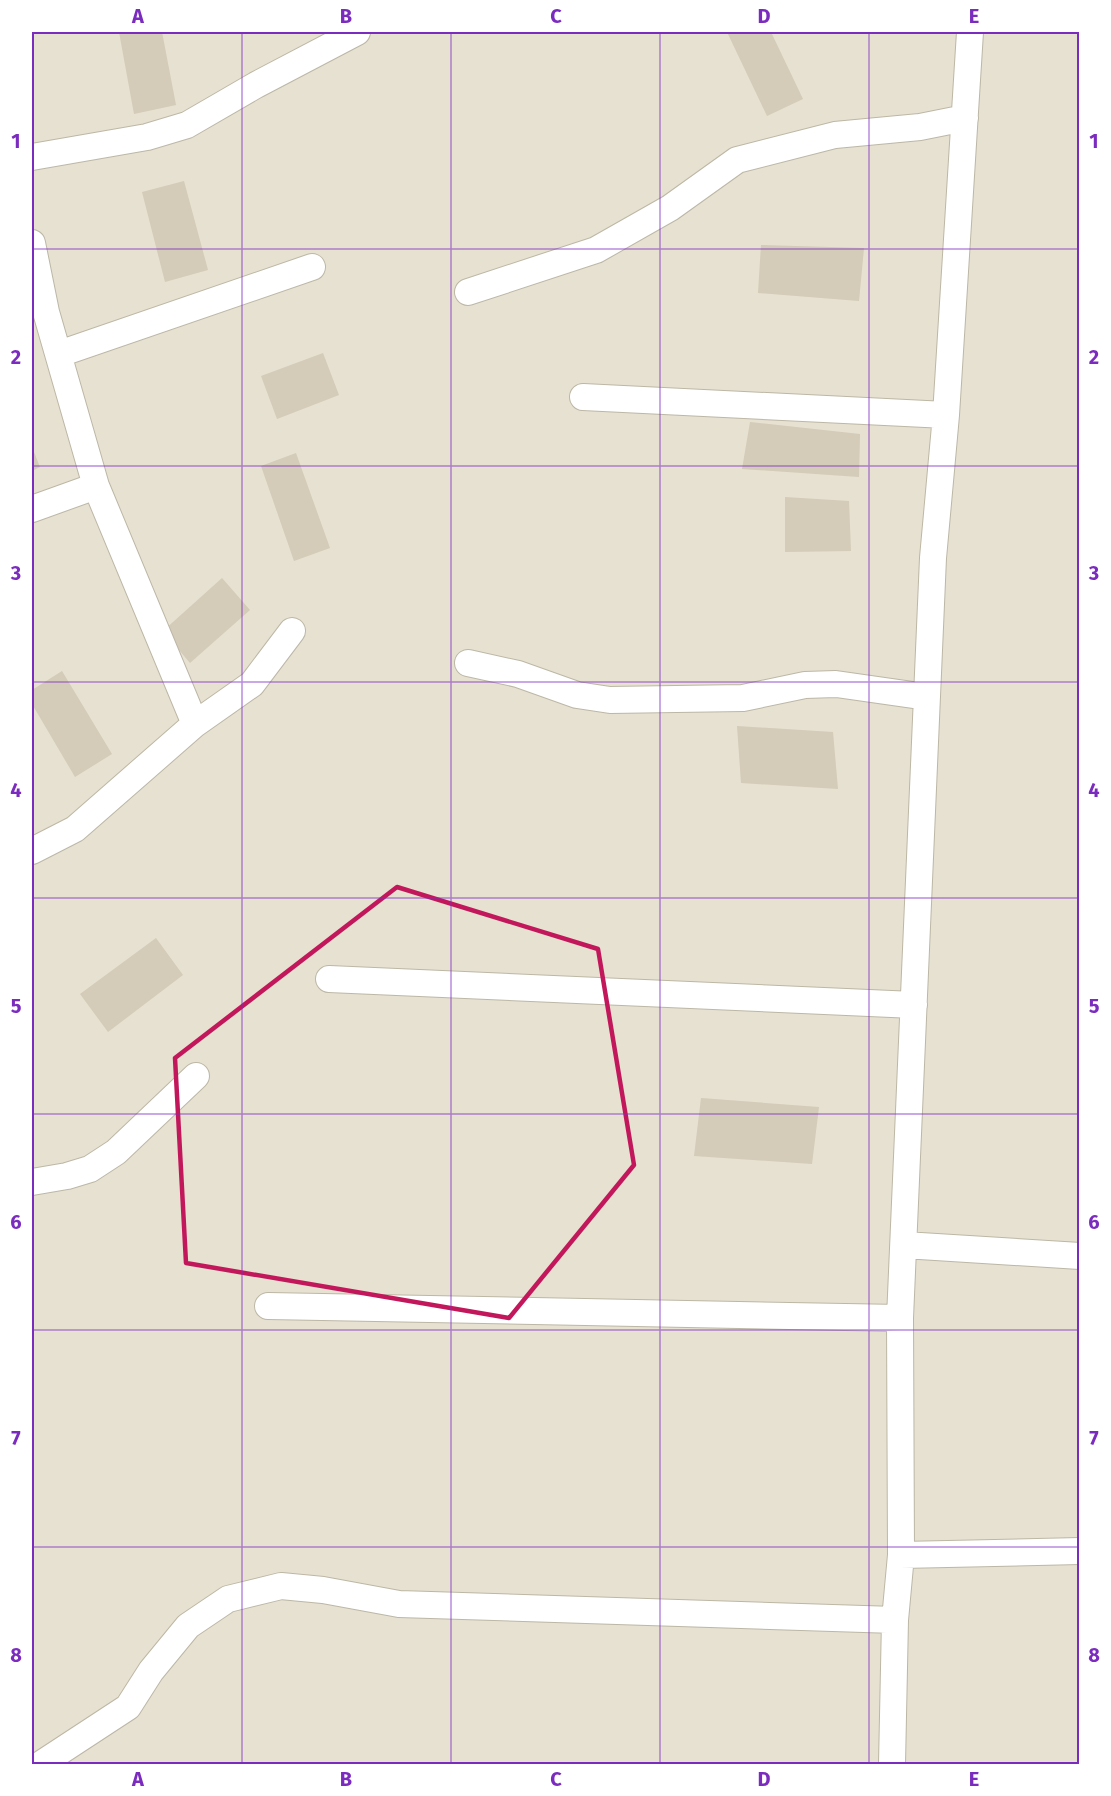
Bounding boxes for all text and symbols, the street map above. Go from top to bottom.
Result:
text: A [131,4,145,28]
text: B [340,4,352,28]
text: C [550,4,562,28]
text: D [757,4,771,28]
text: E [969,4,979,28]
text: 1 [11,129,21,153]
text: 1 [1089,129,1099,153]
text: 2 [11,345,21,369]
text: 2 [1089,345,1099,369]
text: 3 [10,561,21,585]
text: 3 [1088,561,1099,585]
text: 4 [10,778,22,802]
text: 4 [1088,778,1100,802]
text: 5 [11,994,22,1018]
text: 5 [1089,994,1100,1018]
text: 6 [10,1210,22,1234]
text: 6 [1088,1210,1100,1234]
text: 7 [11,1426,21,1450]
text: 7 [1089,1426,1099,1450]
text: 8 [10,1643,22,1667]
text: 8 [1088,1643,1100,1667]
text: A [131,1767,145,1791]
text: B [340,1767,352,1791]
text: C [550,1767,562,1791]
text: D [757,1767,771,1791]
text: E [969,1767,979,1791]

